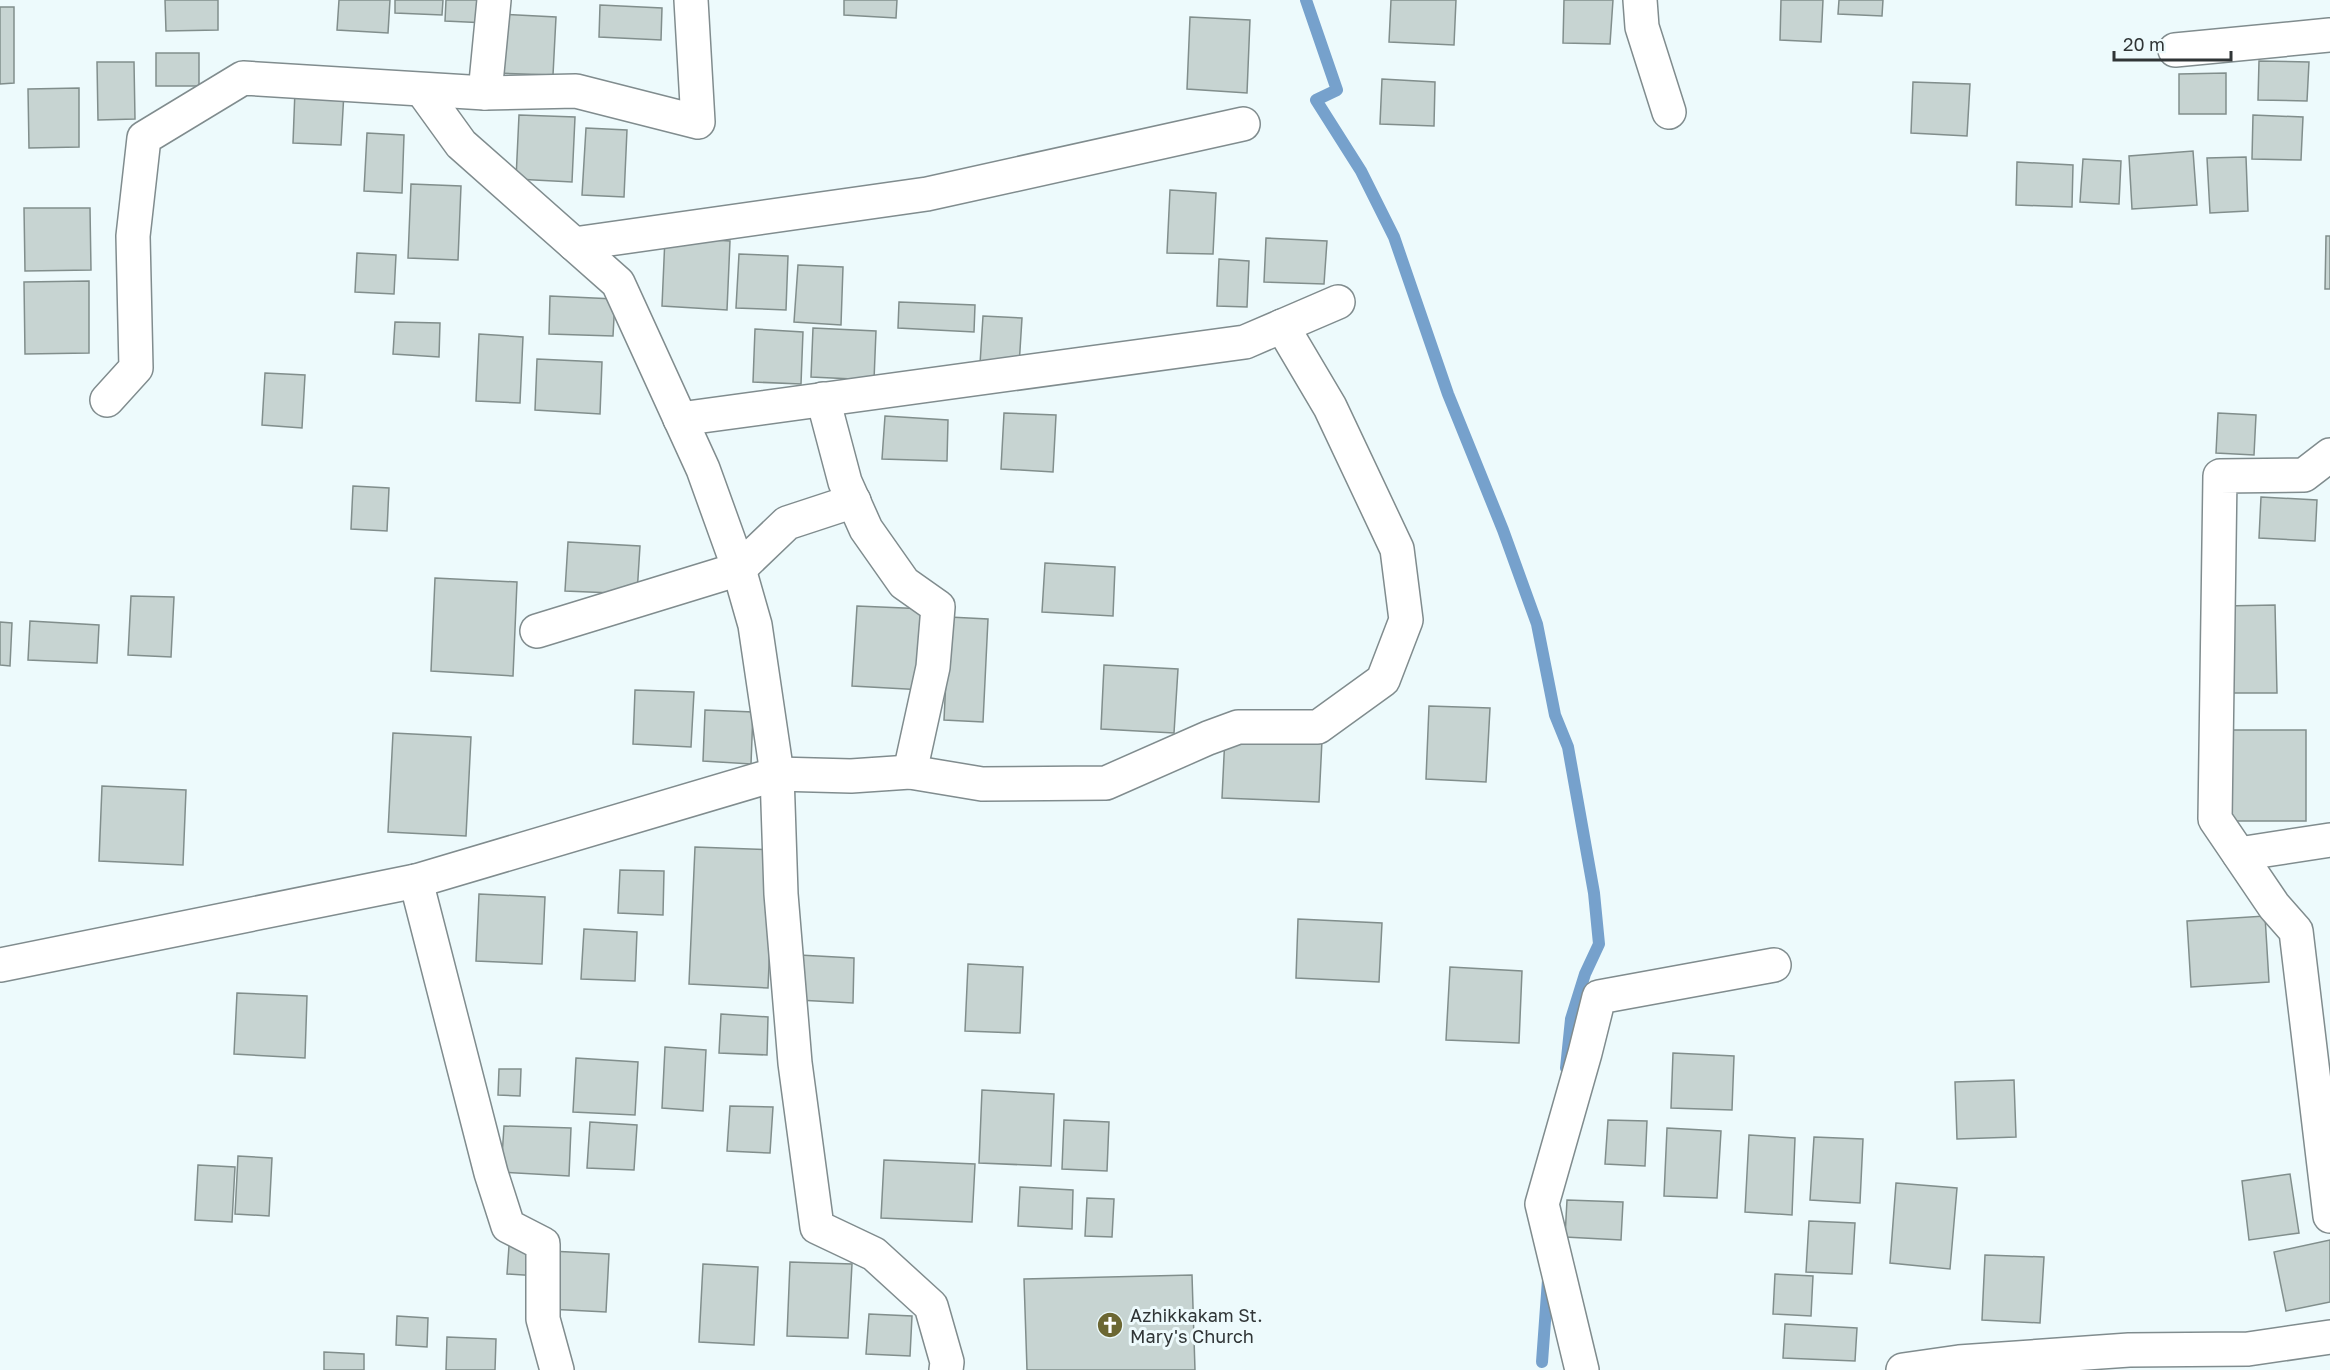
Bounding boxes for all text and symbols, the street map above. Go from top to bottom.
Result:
scale bar [2114,24,2231,62]
text: 20 m [2123,33,2165,55]
place label: Azhikkakam St. Mary's Church [1130,1304,1263,1347]
church icon: Azhikkakam St. Mary's Church [1095,1310,1125,1340]

